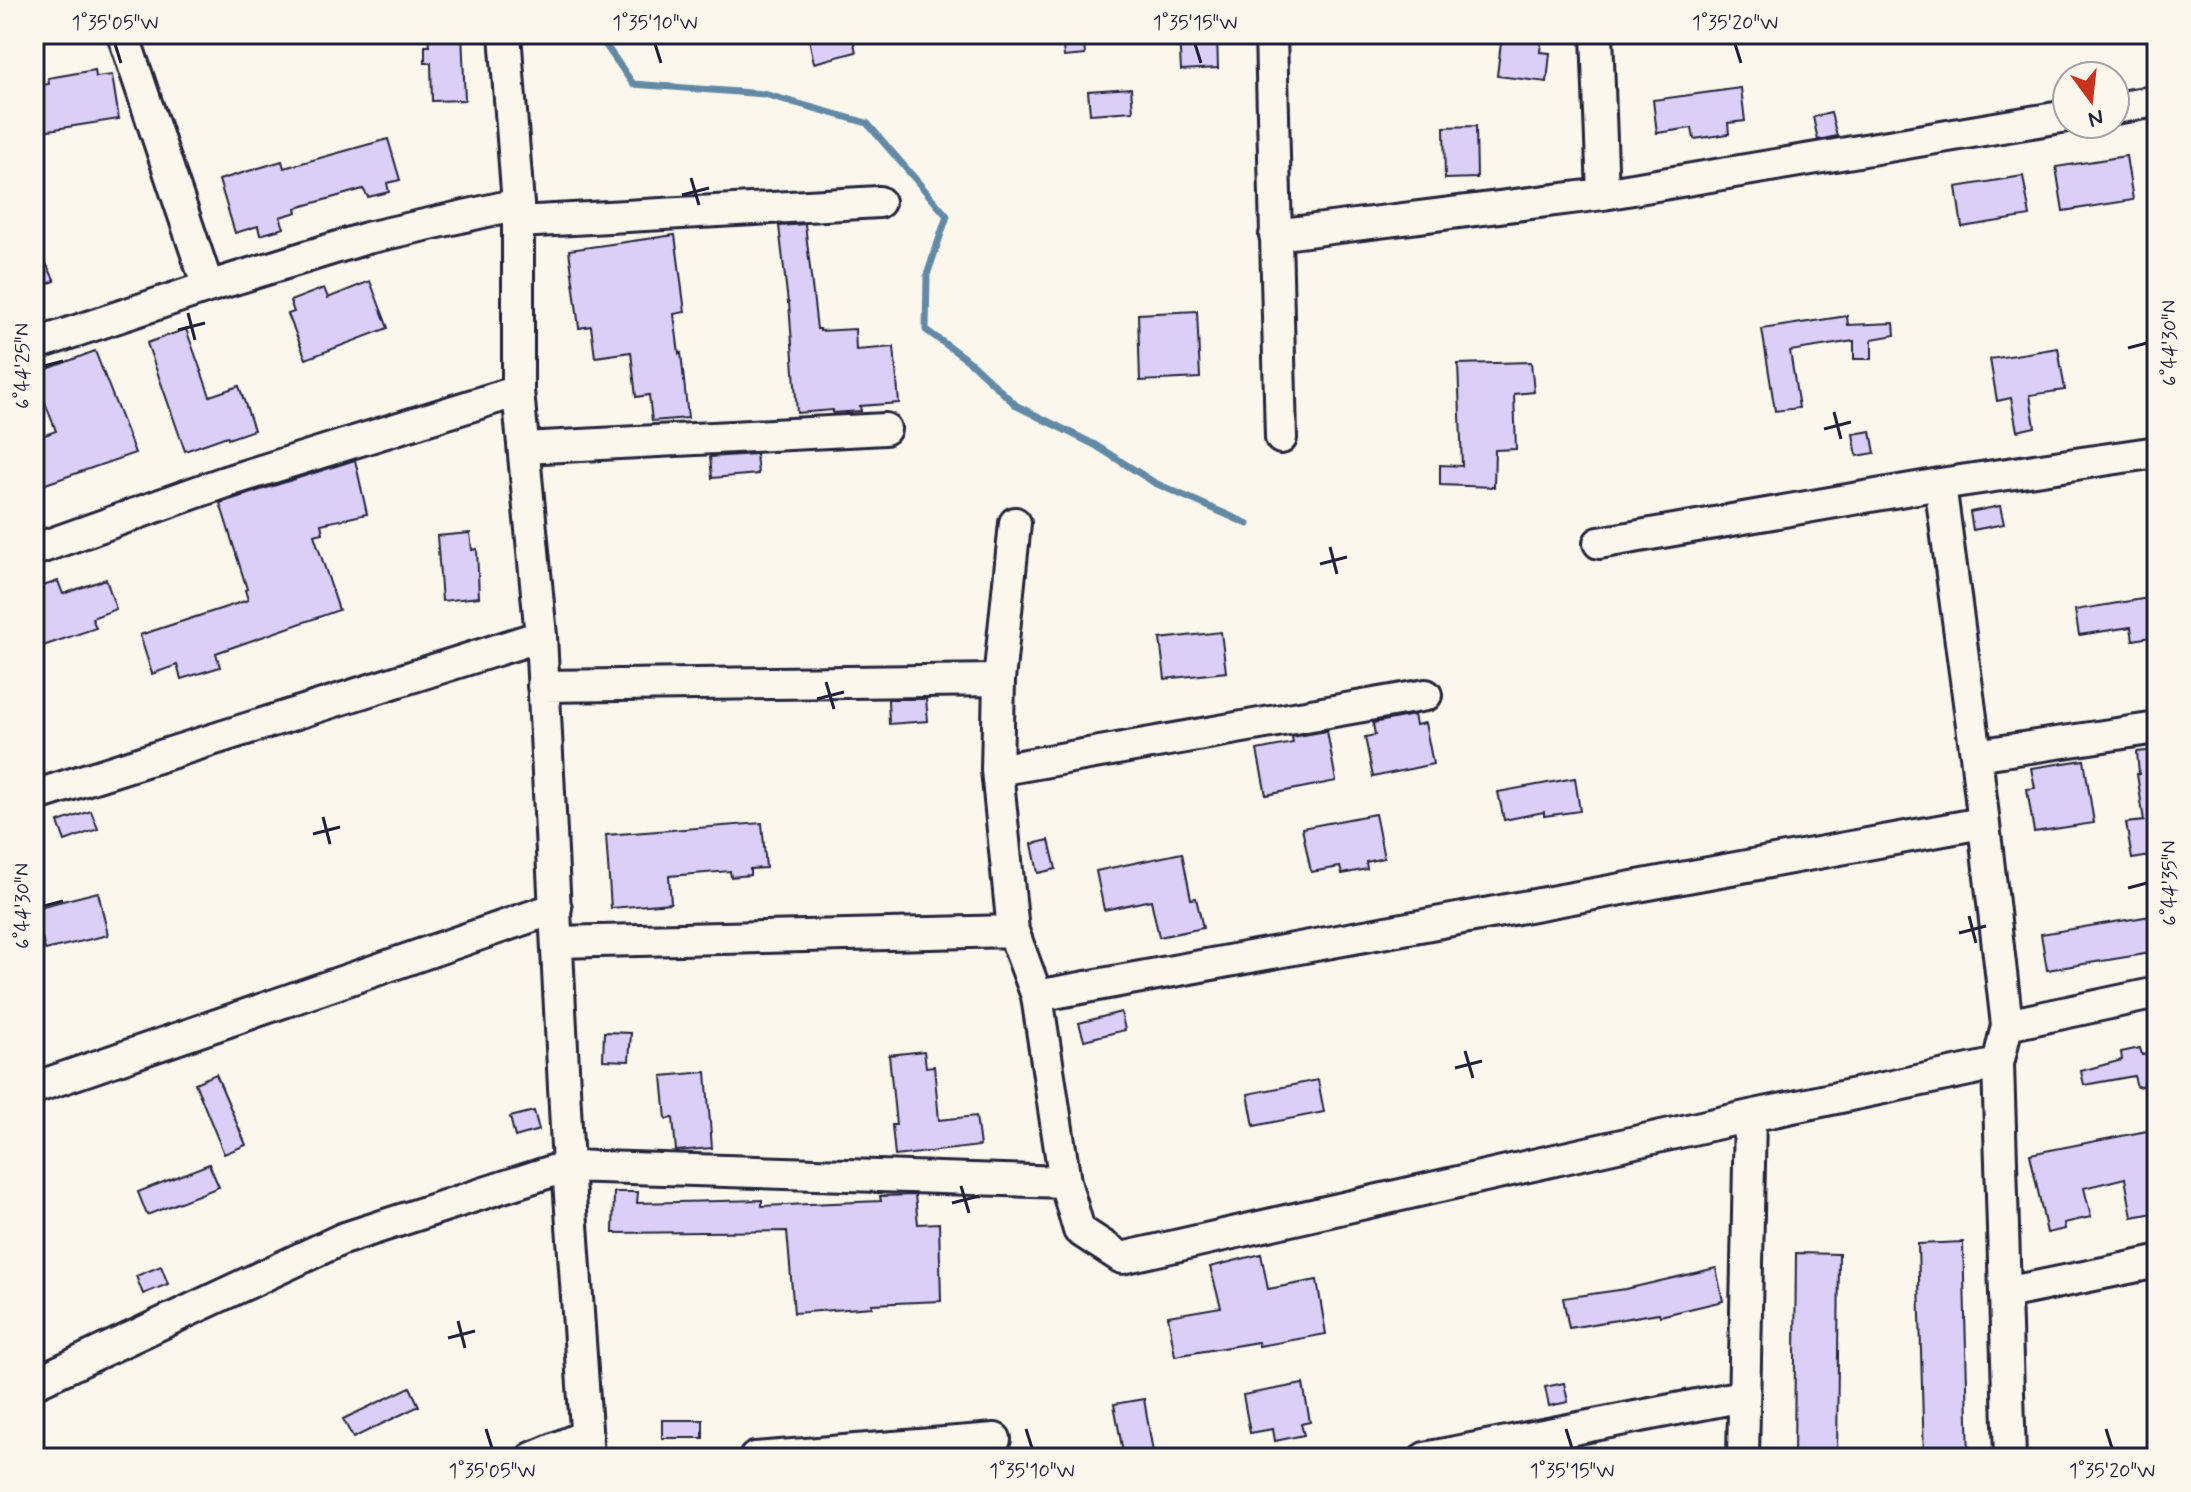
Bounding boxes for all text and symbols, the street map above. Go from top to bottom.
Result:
text: 1°35'05"W [72,10,158,37]
text: 1°35'10"W [612,10,698,37]
text: 1°35'15"W [1153,10,1237,37]
text: 1°35'20"W [1692,10,1778,37]
north arrow [2051,60,2131,140]
text: N [2085,102,2106,133]
text: 6°44'30"N [2157,300,2184,386]
text: 6°44'25"N [10,323,37,409]
text: 6°44'35"N [2157,840,2184,926]
text: 6°44'30"N [10,863,37,949]
text: 1°35'05"W [449,1458,535,1485]
text: 1°35'10"W [989,1458,1075,1485]
text: 1°35'15"W [1530,1458,1614,1485]
text: 1°35'20"W [2069,1458,2155,1485]

